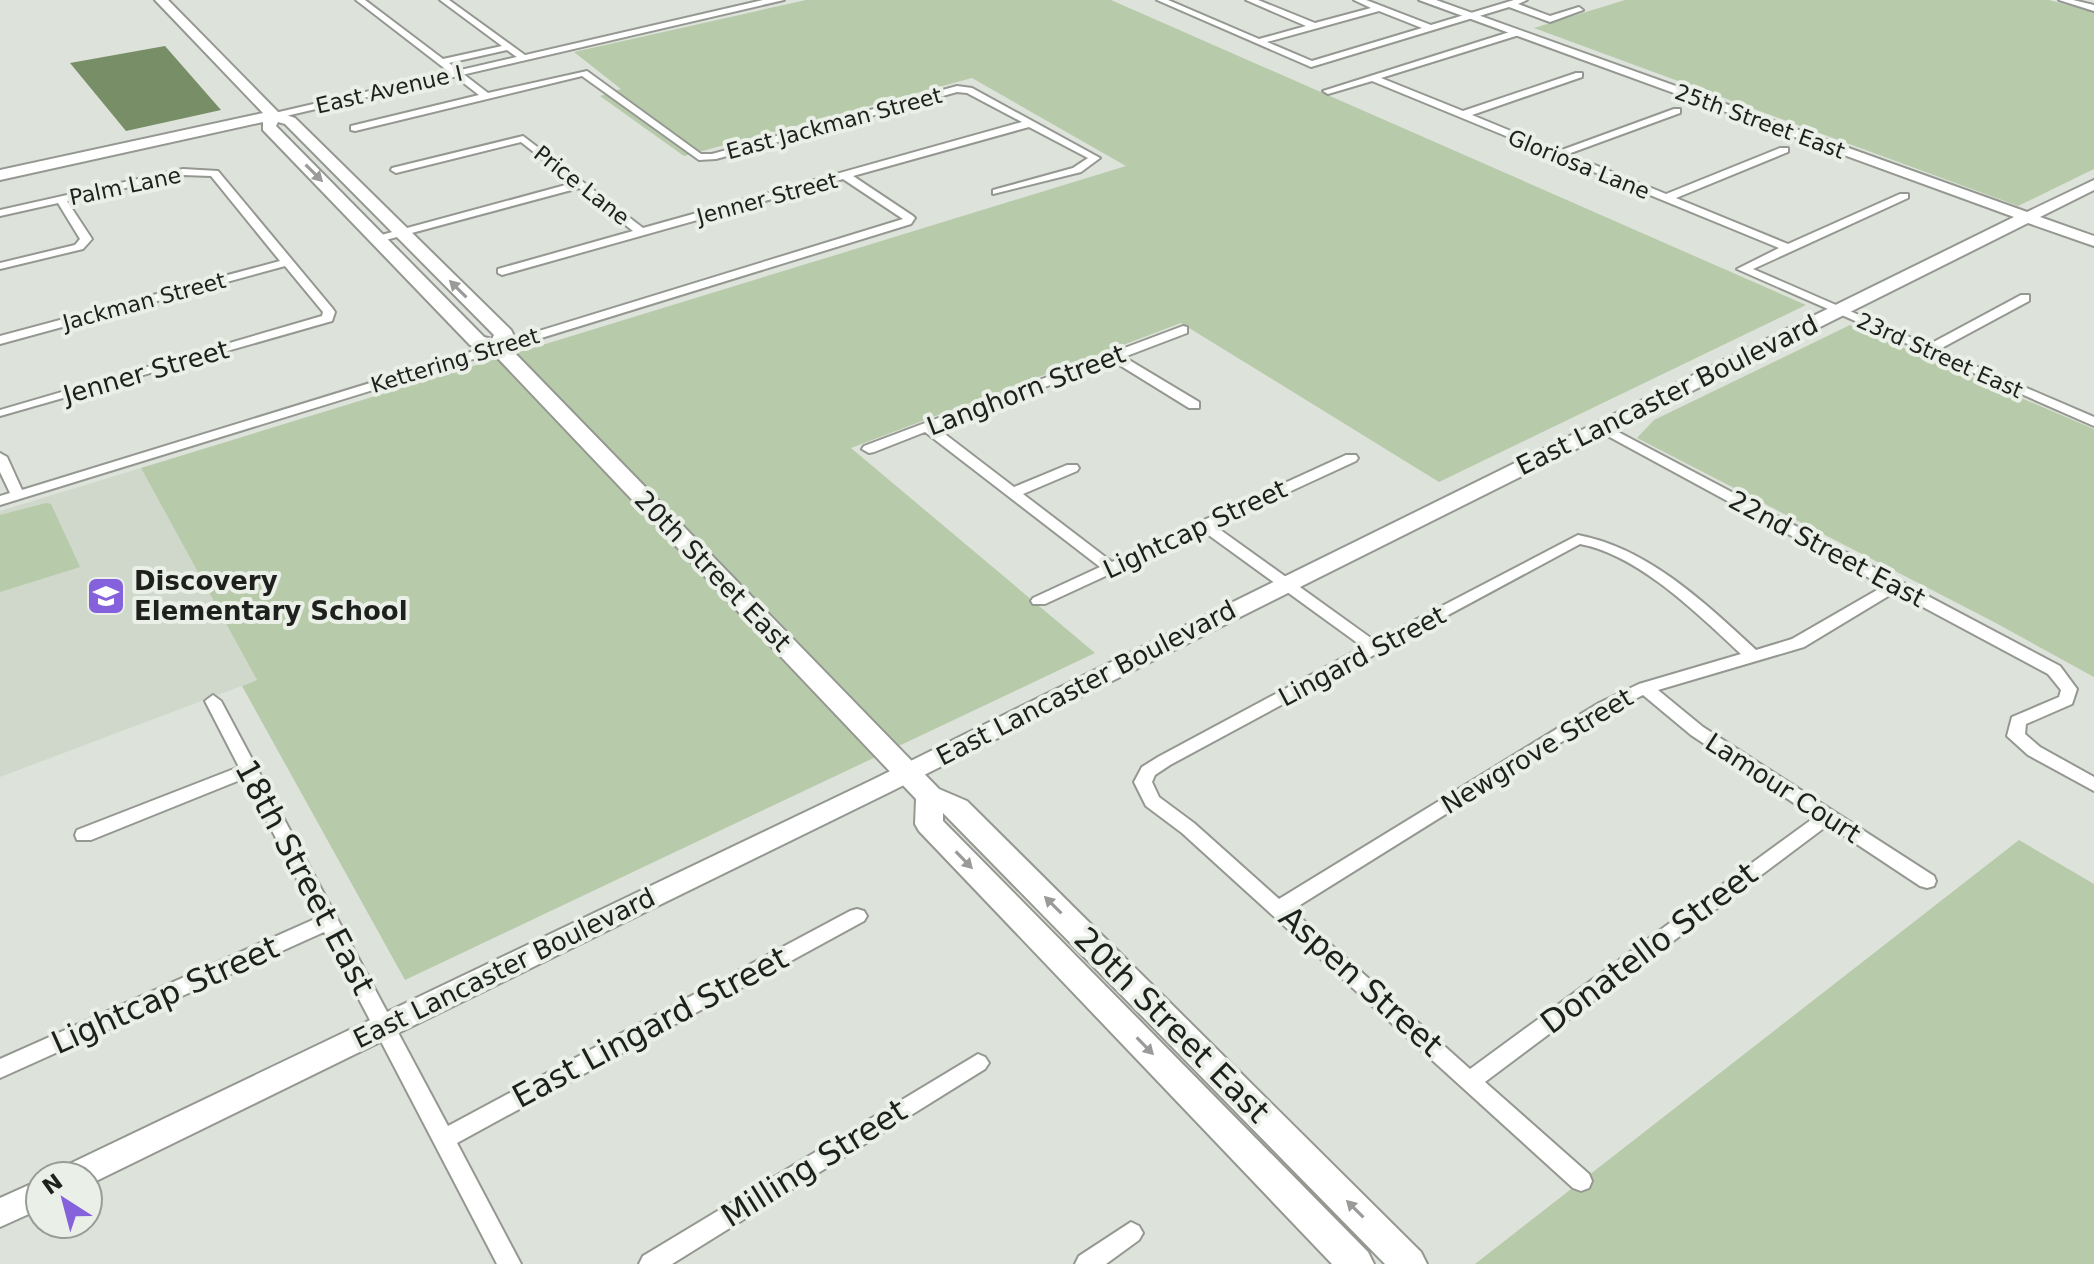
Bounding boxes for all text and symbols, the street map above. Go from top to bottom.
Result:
street label: East Avenue I [313,60,465,119]
street label: 25th Street East [1672,79,1848,164]
street label: East Jackman Street [724,83,945,164]
street label: Gloriosa Lane [1504,125,1653,204]
street label: Price Lane [529,140,634,230]
street label: Palm Lane [67,162,183,211]
one-way arrow [304,164,323,183]
street label: Jenner Street [692,168,840,230]
street label: Jackman Street [58,268,229,336]
one-way arrow [449,280,468,298]
street label: 23rd Street East [1853,308,2027,403]
street label: East Lancaster Boulevard [1511,309,1823,481]
street label: Kettering Street [368,323,543,398]
street label: Jenner Street [58,334,232,410]
street label: Langhorn Street [923,338,1129,442]
street label: Lightcap Street [1099,473,1291,585]
street label: 20th Street East [629,485,797,657]
street label: 22nd Street East [1724,485,1930,613]
place label: Discovery Elementary School [134,566,408,626]
school or university icon: Discovery Elementary School [85,575,127,617]
street label: East Lancaster Boulevard [931,594,1241,772]
street label: Lingard Street [1273,599,1451,713]
street label: Newgrove Street [1436,682,1638,820]
street label: Lamour Court [1700,727,1866,849]
street label: 18th Street East [227,753,383,1001]
one-way arrow [954,850,973,869]
street label: Donatello Street [1533,854,1765,1042]
street label: East Lancaster Boulevard [348,882,660,1054]
one-way arrow [1044,896,1063,915]
street label: Aspen Street [1272,898,1450,1064]
street label: 20th Street East [1067,920,1277,1130]
street label: Lightcap Street [45,928,285,1062]
street label: East Lingard Street [506,938,794,1116]
one-way arrow [1135,1036,1154,1055]
street label: Milling Street [714,1091,914,1235]
north arrow [24,1160,104,1240]
text: N [38,1169,67,1200]
one-way arrow [1346,1200,1364,1219]

